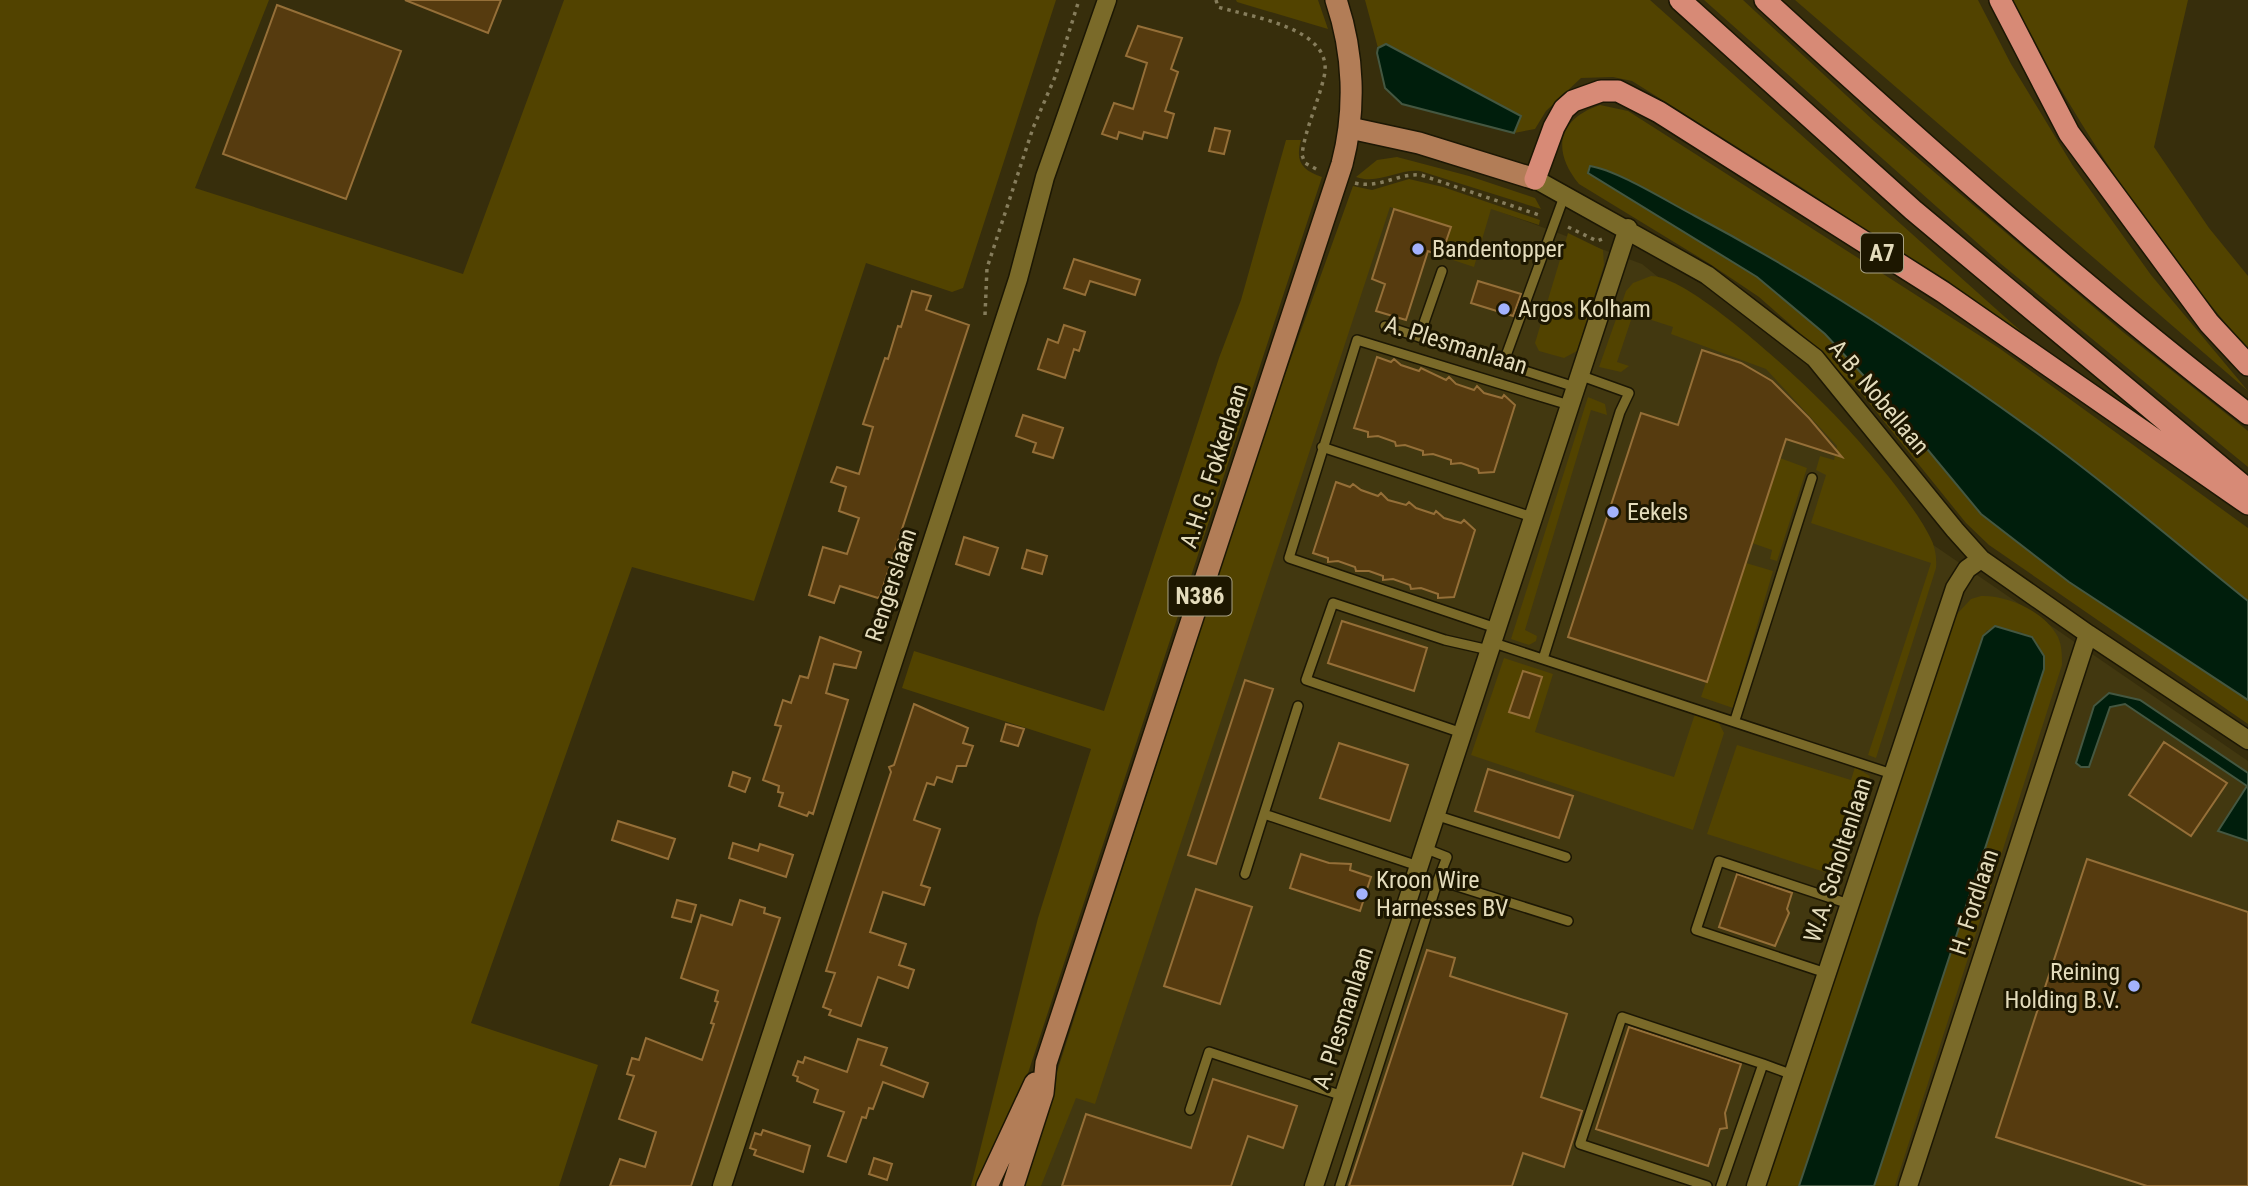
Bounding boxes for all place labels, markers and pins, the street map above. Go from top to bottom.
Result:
place label: Bandentopper [1432,235,1564,263]
marker: Bandentopper [1410,241,1426,257]
place label: Argos Kolham [1518,295,1651,323]
marker: Argos Kolham [1496,301,1512,317]
place label: Eekels [1627,498,1688,526]
marker: Eekels [1605,504,1621,520]
place label: Kroon Wire Harnesses BV [1376,866,1508,922]
marker: Kroon Wire Harnesses BV [1354,886,1370,902]
place label: Reining Holding B.V. [2005,958,2120,1014]
marker: Reining Holding B.V. [2126,978,2142,994]

